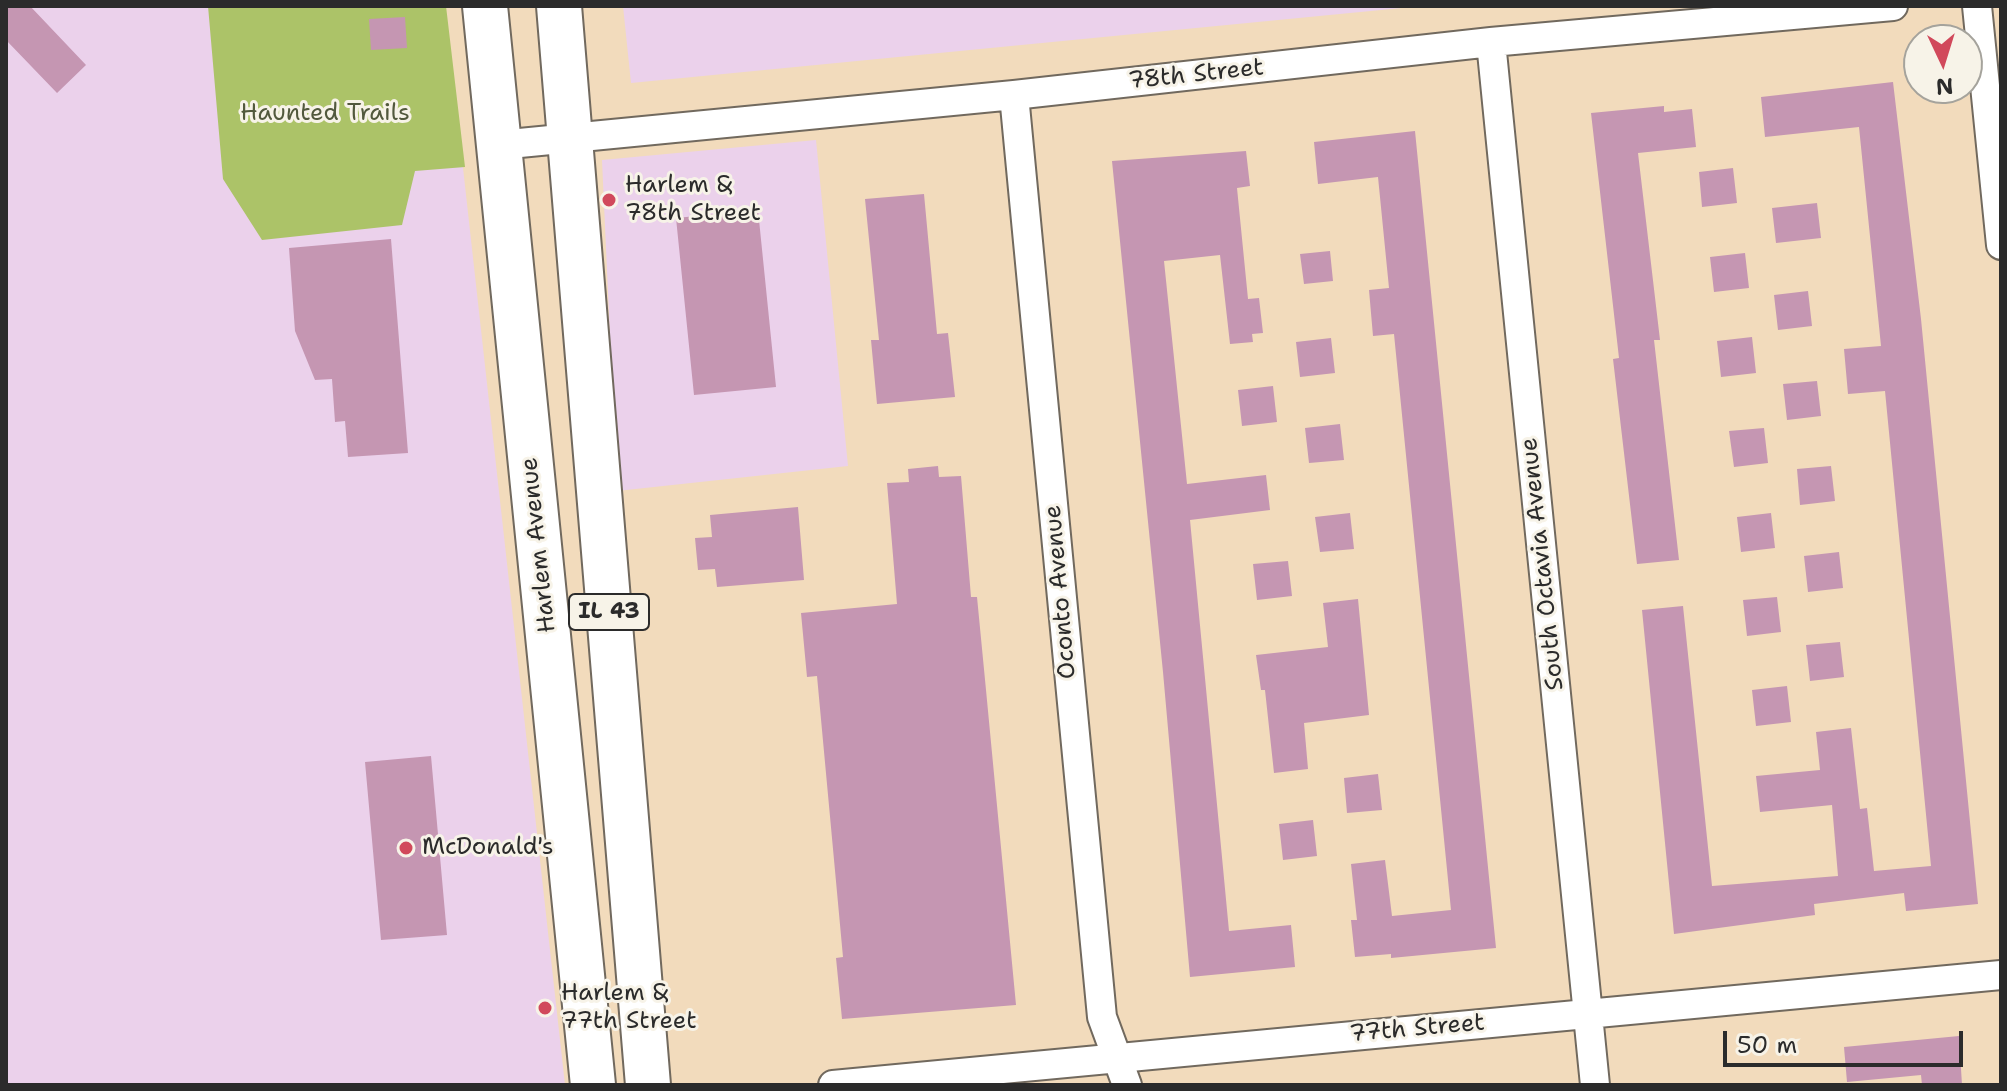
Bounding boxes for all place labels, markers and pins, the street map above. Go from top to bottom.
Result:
place label: Harlem & 78th Street [625,172,761,228]
marker: Harlem & 78th Street [600,191,618,209]
place label: McDonald's [422,834,554,862]
marker: McDonald's [397,839,415,857]
place label: Harlem & 77th Street [561,980,697,1036]
marker: Harlem & 77th Street [536,999,554,1017]

